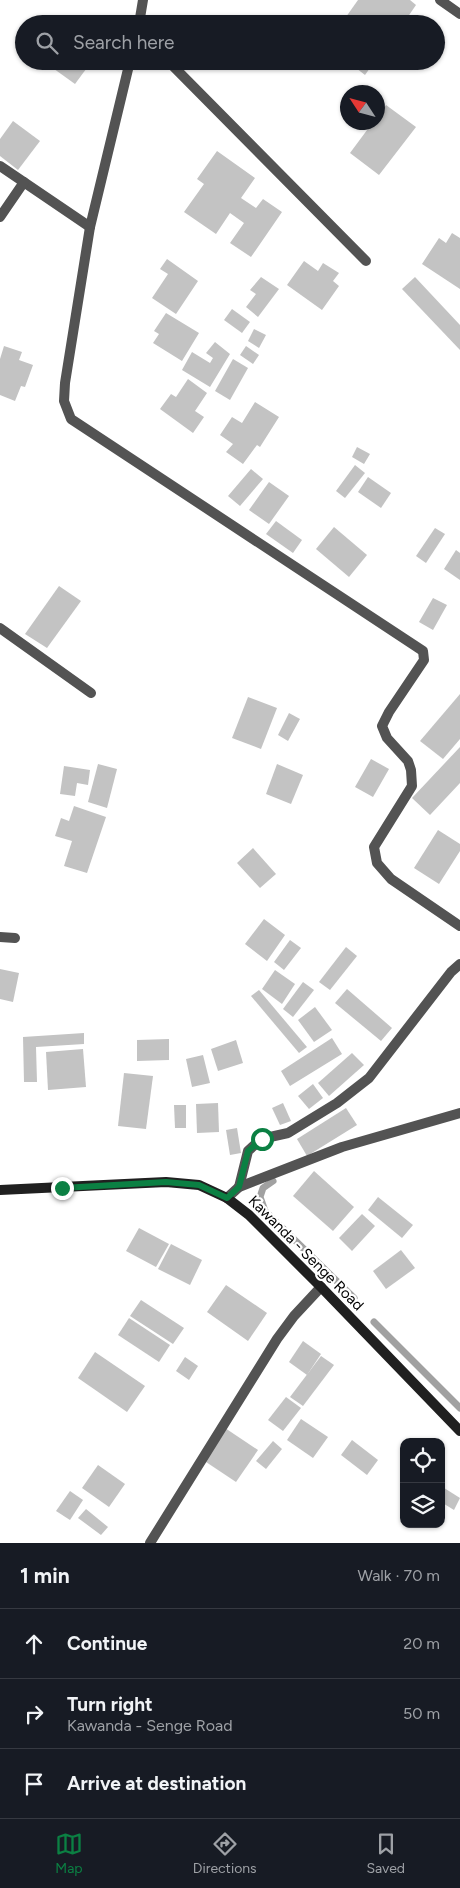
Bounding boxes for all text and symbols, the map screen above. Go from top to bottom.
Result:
search box [15,15,445,70]
icon: search [33,29,61,57]
text: Search here [73,31,175,54]
north arrow [340,85,385,130]
route start [251,1128,274,1151]
route end [51,1177,74,1200]
street label: Kawanda - Senge Road [245,1192,367,1314]
map controls [400,1438,445,1528]
button: locate [400,1438,445,1483]
button: layers [400,1483,445,1528]
text: 1 min [20,1563,70,1588]
text: Walk · 70 m [357,1566,440,1585]
icon: ahead [20,1630,48,1658]
text: Continue [67,1632,147,1655]
text: 20 m [403,1634,440,1653]
text: Turn right [67,1693,153,1716]
icon: right [20,1700,48,1728]
text: 50 m [403,1704,440,1723]
text: Kawanda - Senge Road [67,1716,233,1735]
icon: arrive [20,1770,48,1798]
text: Arrive at destination [67,1772,246,1795]
tab: Map [55,1830,83,1877]
tab: Directions [193,1830,257,1877]
tab: Saved [366,1830,405,1877]

